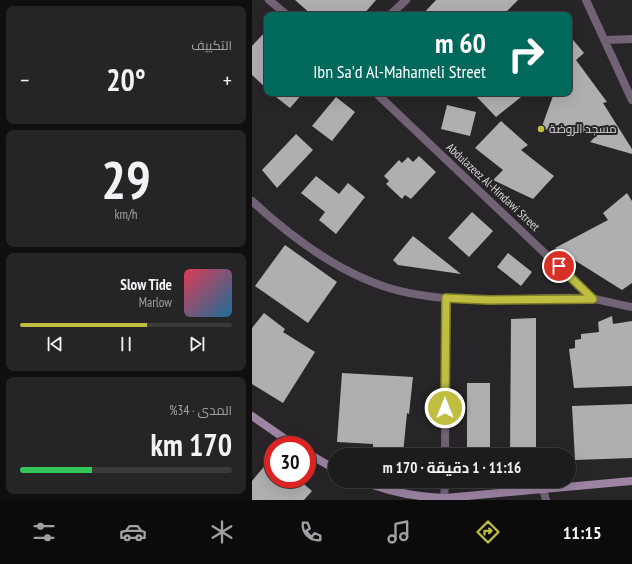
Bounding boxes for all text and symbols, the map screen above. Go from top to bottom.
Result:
text: 60 m [435,24,486,61]
icon: right [500,28,552,80]
text: التكييف [191,37,232,54]
text: 20° [106,60,146,99]
text: Ibn Sa'd Al-Mahameli Street [313,60,486,83]
text: − [20,66,29,94]
text: + [223,66,232,94]
place label: مسجد الروضة [549,121,617,136]
marker: مسجد الروضة [536,124,546,134]
street label: Abdulazeez Al-Hindawi Street [443,139,544,234]
text: 29 [101,146,151,213]
text: km/h [114,206,138,223]
pin [542,249,576,283]
icon: arrive [548,255,570,277]
text: Slow Tide [120,275,172,294]
text: Marlow [139,294,172,311]
icon: previous [44,333,66,355]
icon: pause [115,333,137,355]
icon: next [186,333,208,355]
position arrow [424,387,466,429]
text: المدى · 34% [169,402,232,419]
text: 170 km [151,425,232,464]
speed limit sign: 30 [264,436,316,488]
text: 11:16 · 1 دقيقة · 170 m [383,458,521,477]
icon: filters [30,518,58,546]
icon: car [119,518,147,546]
icon: climate [208,518,236,546]
icon: phone [297,518,325,546]
icon: music [385,518,413,546]
icon: directions [474,518,502,546]
text: 11:15 [563,521,602,544]

